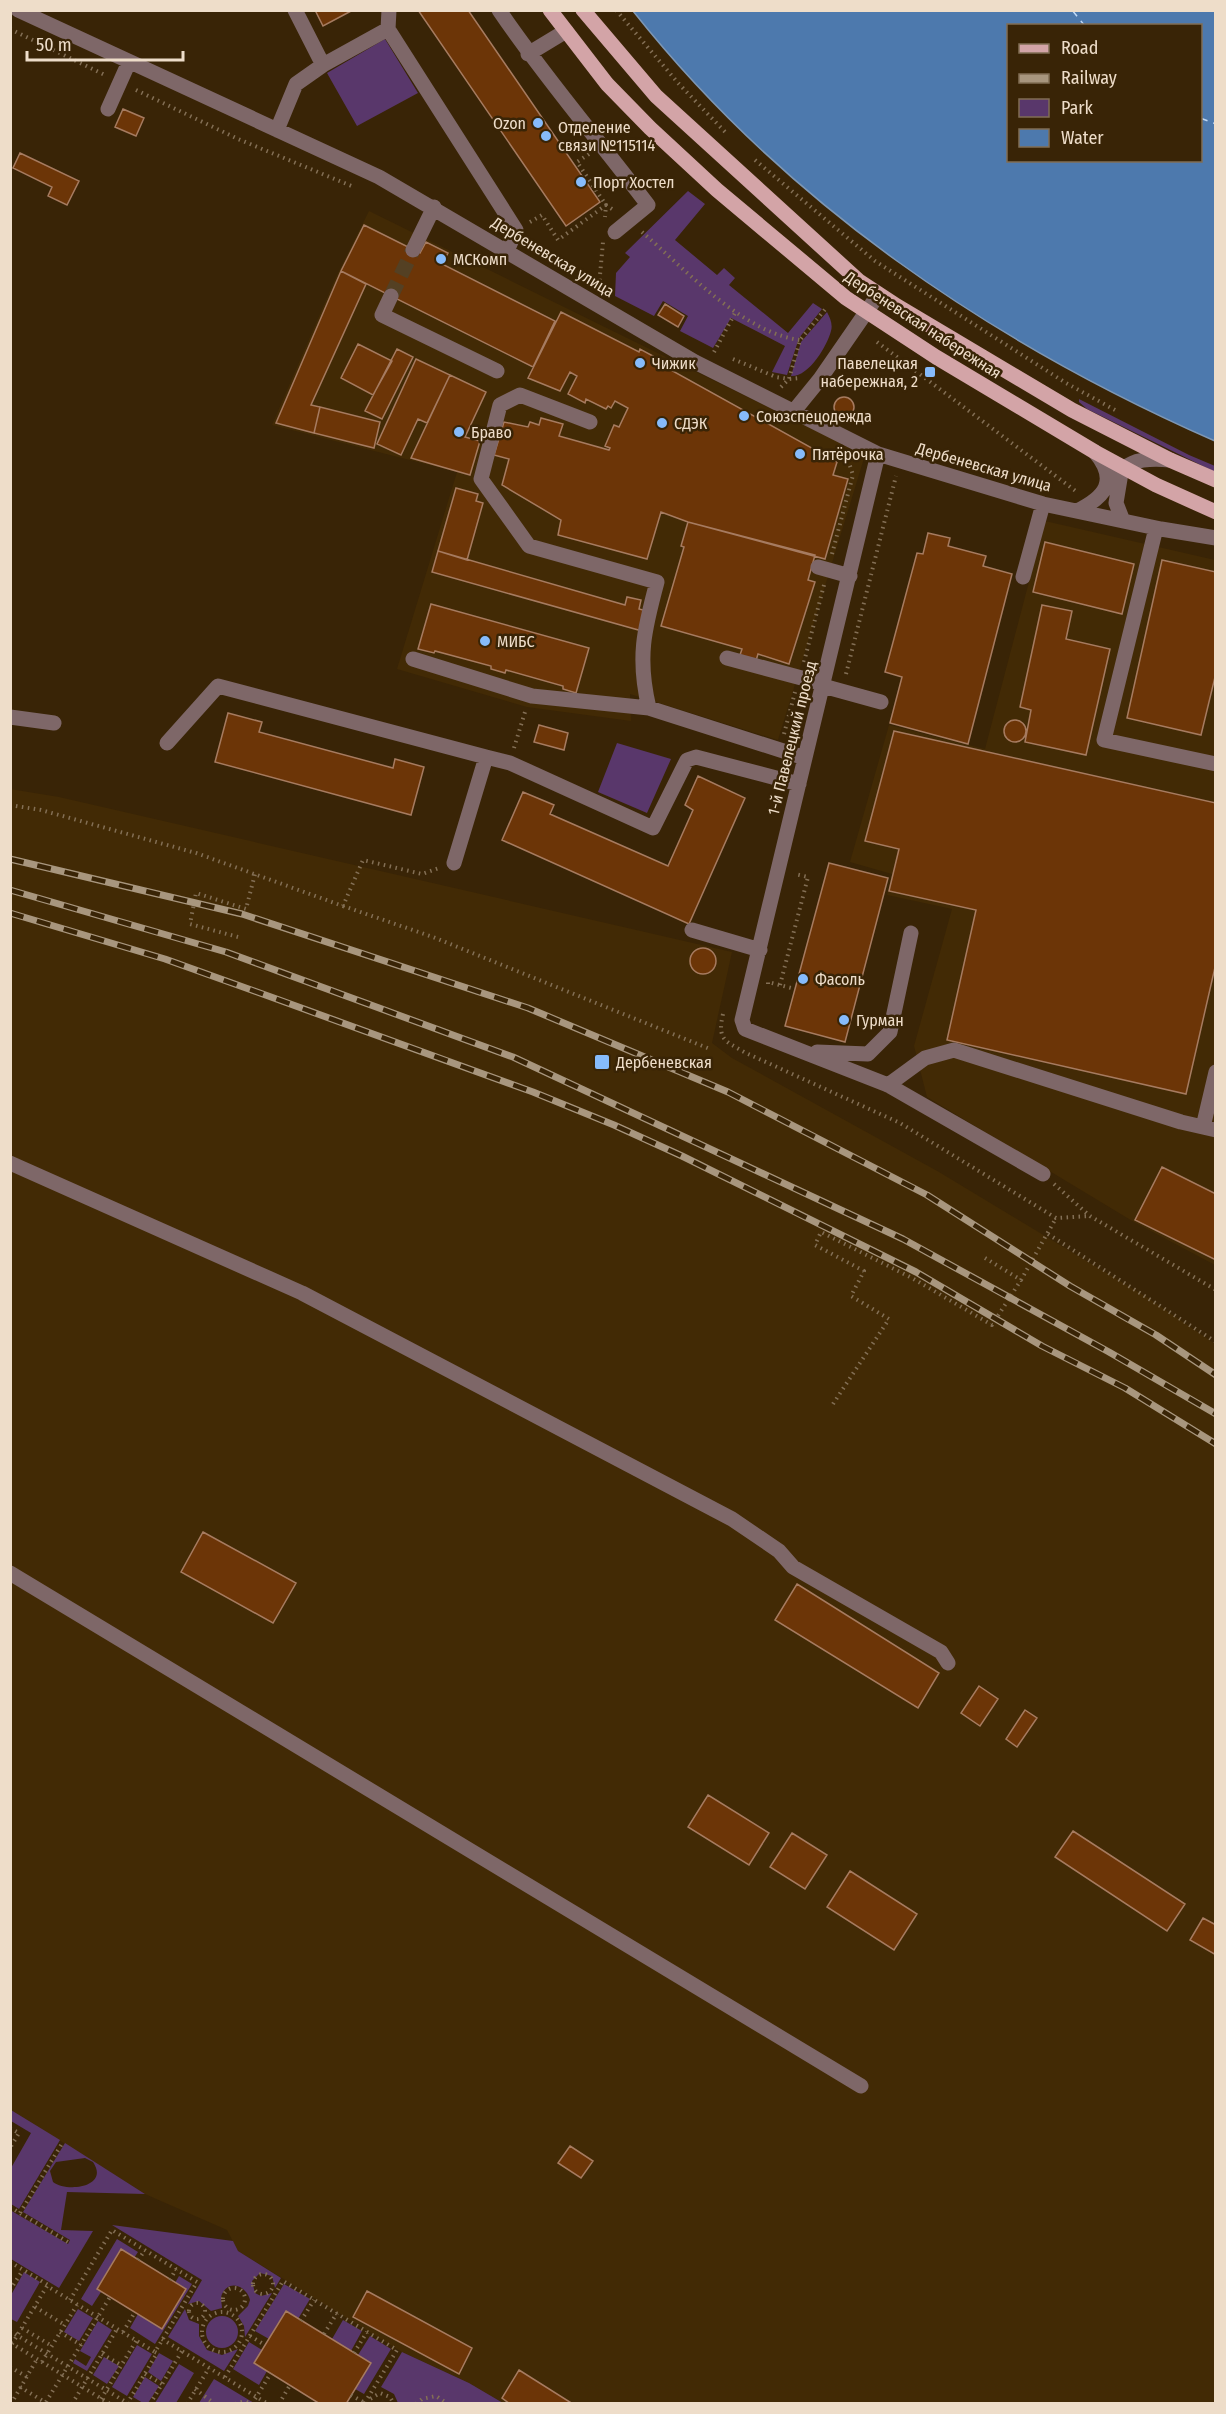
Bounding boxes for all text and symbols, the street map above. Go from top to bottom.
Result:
scale bar [27,24,183,62]
legend [1007,24,1202,162]
text: 50 m [36,34,72,56]
text: Road [1061,37,1098,59]
text: Railway [1061,67,1117,89]
text: Park [1061,97,1094,119]
place label: Ozon [493,114,526,133]
marker: Ozon [531,116,545,130]
place label: Отделение связи №115114 [558,118,655,155]
text: Water [1061,127,1104,149]
marker: Отделение связи №115114 [539,129,553,143]
place label: Порт Хостел [593,173,674,192]
marker: Порт Хостел [574,175,588,189]
street label: Дербеневская улица [487,212,618,301]
place label: МСКомп [453,250,507,269]
marker: МСКомп [434,252,448,266]
street label: Дербеневская набережная [840,267,1005,383]
place label: Чижик [652,354,696,373]
place label: Павелецкая набережная, 2 [820,354,918,391]
marker: Чижик [633,356,647,370]
marker: Павелецкая набережная, 2 [923,365,937,379]
place label: Союзспецодежда [756,407,872,426]
marker: Союзспецодежда [737,409,751,423]
place label: СДЭК [674,414,708,433]
marker: СДЭК [655,416,669,430]
place label: Браво [471,423,512,442]
marker: Браво [452,425,466,439]
street label: Дербеневская улица [913,438,1054,495]
place label: Пятёрочка [812,445,884,464]
marker: Пятёрочка [793,447,807,461]
place label: МИБС [497,632,535,651]
marker: МИБС [478,634,492,648]
street label: 1-й Павелецкий проезд [764,659,820,817]
place label: Фасоль [815,970,865,989]
marker: Фасоль [796,972,810,986]
place label: Гурман [856,1011,904,1030]
marker: Гурман [837,1013,851,1027]
marker: Дербеневская [593,1053,611,1071]
place label: Дербеневская [615,1053,712,1072]

